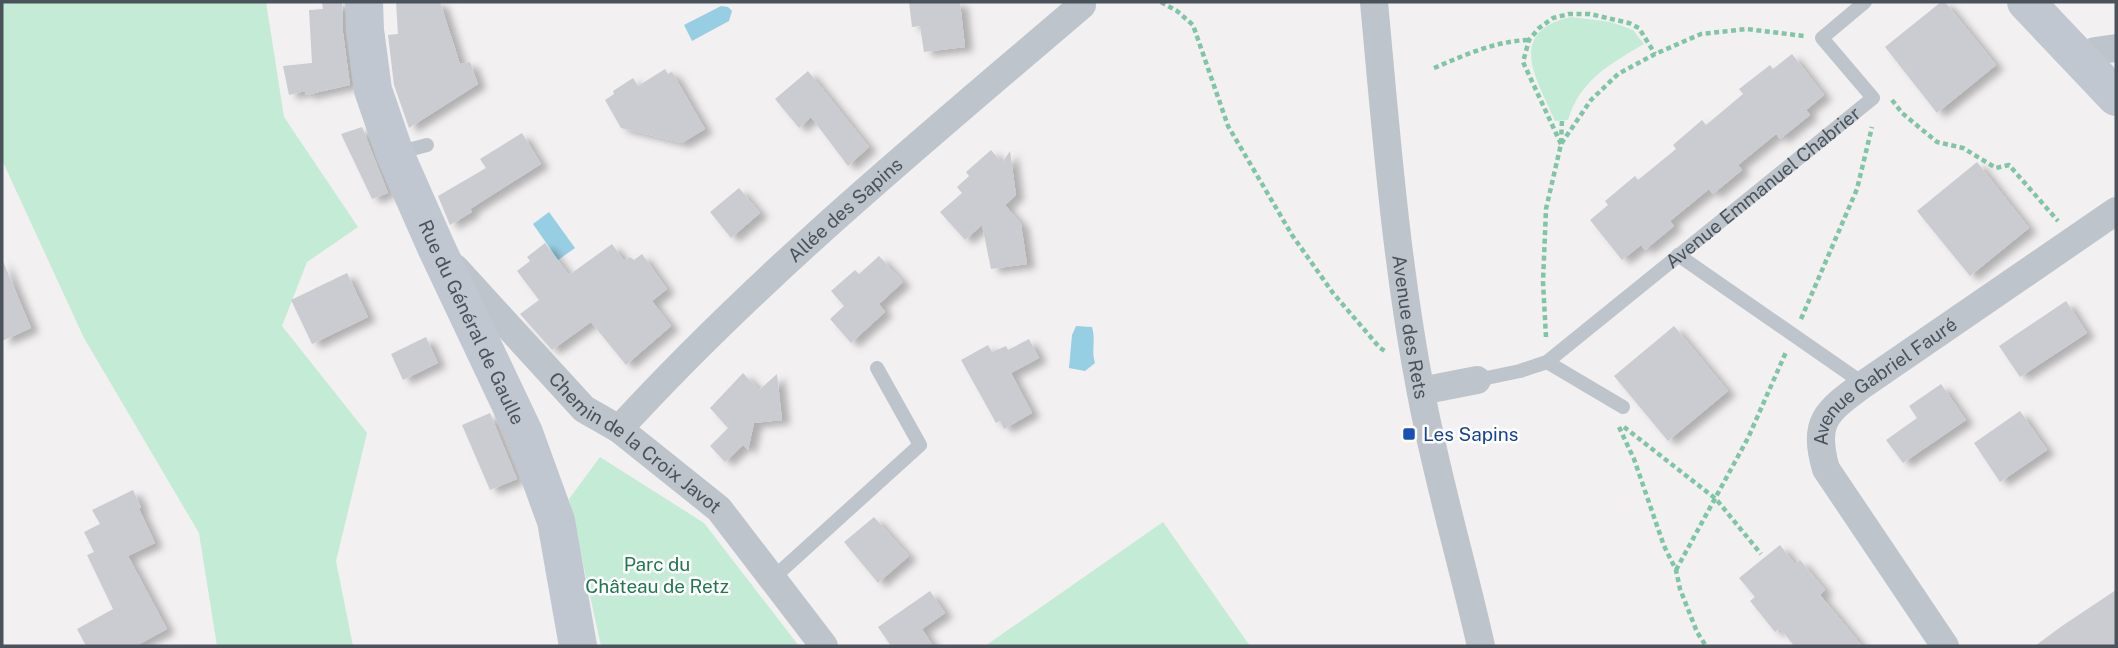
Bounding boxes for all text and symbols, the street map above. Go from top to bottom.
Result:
street label: Avenue Emmanuel Chabrier [1661,102,1865,273]
street label: Allée des Sapins [783,153,907,267]
street label: Rue du Général de Gaulle [414,216,529,428]
street label: Avenue des Rets [1388,254,1433,401]
street label: Avenue Gabriel Fauré [1810,313,1961,446]
street label: Chemin de la Croix Javot [545,367,726,518]
place label: Les Sapins [1423,423,1518,445]
marker: Les Sapins [1401,426,1417,442]
park label: Parc du Château de Retz [585,553,729,597]

